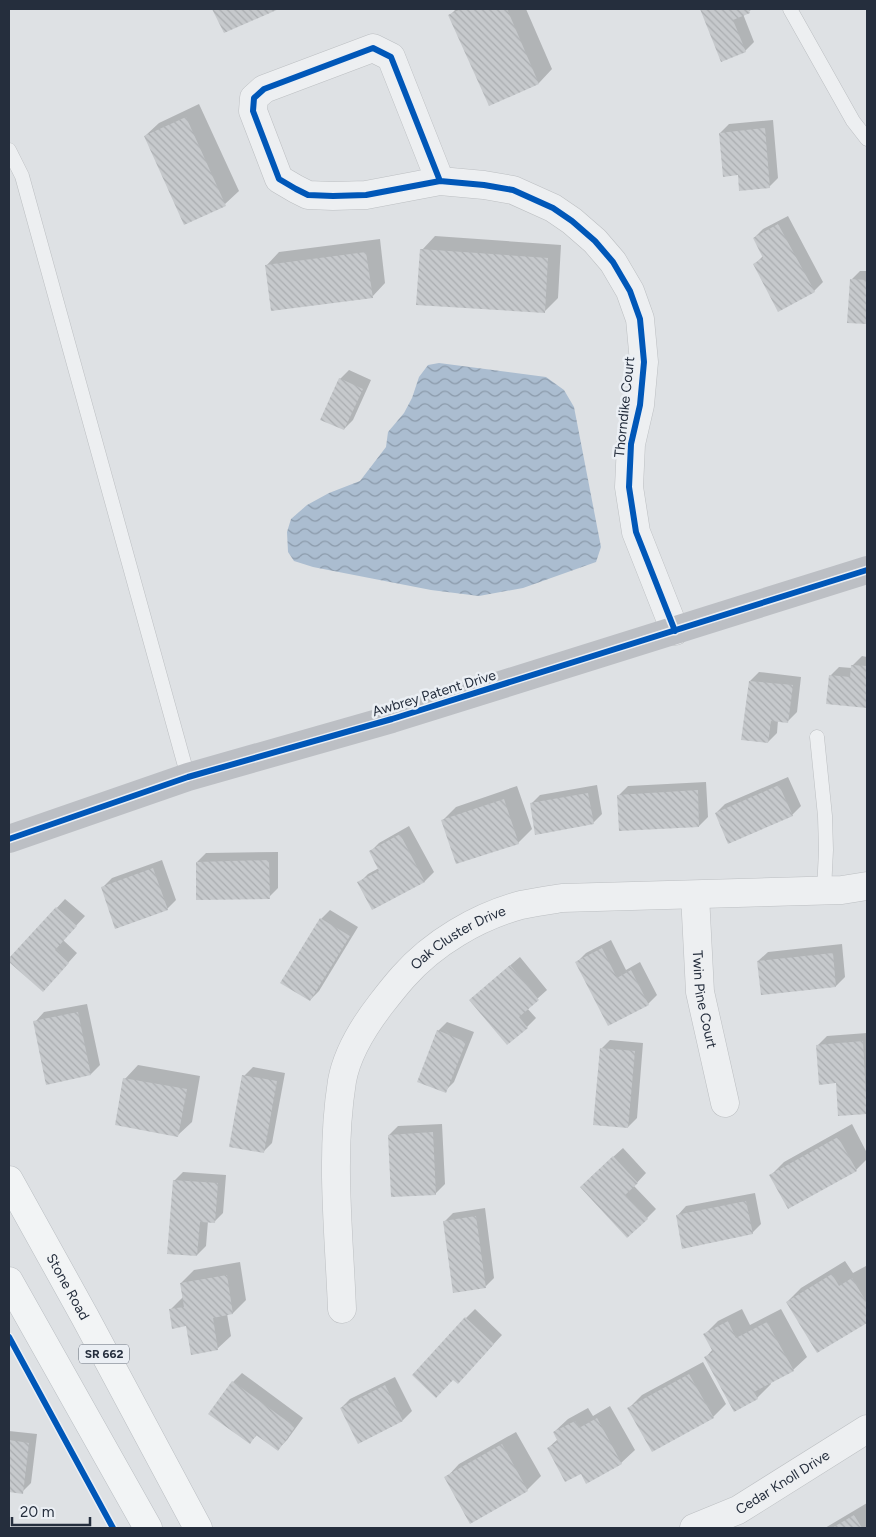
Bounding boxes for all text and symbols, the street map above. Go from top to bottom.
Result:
street label: Thorndike Court [611,356,638,458]
street label: Awbrey Patent Drive [370,666,498,720]
street label: Oak Cluster Drive [407,902,508,973]
street label: Twin Pine Court [689,950,720,1050]
street label: Stone Road [43,1251,93,1323]
road number: SR 662 [79,1345,129,1364]
street label: Cedar Knoll Drive [733,1446,833,1518]
scale bar [12,1494,90,1526]
text: 20 m [20,1503,54,1521]

